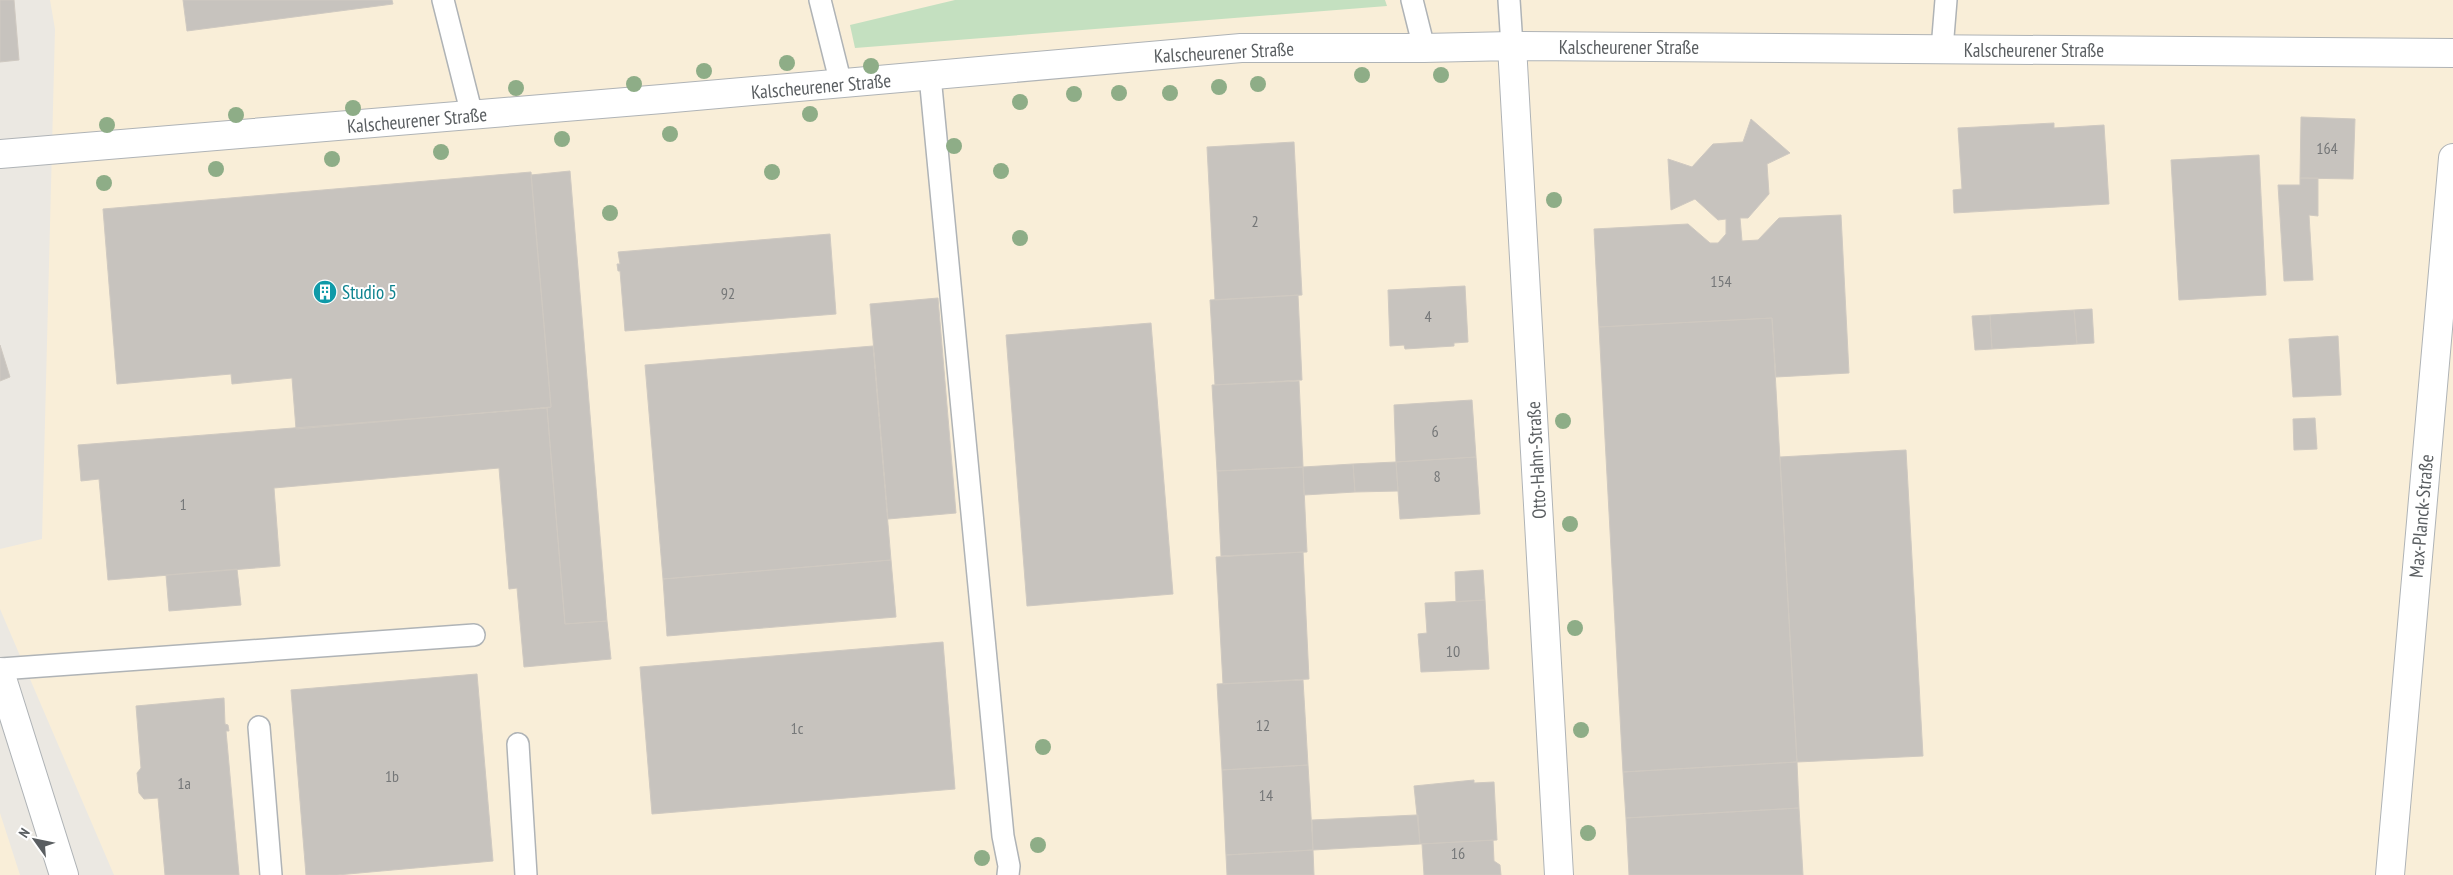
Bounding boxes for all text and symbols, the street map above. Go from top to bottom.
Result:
street label: Kalscheurener Straße [1559,35,1699,59]
street label: Kalscheurener Straße [1153,36,1295,68]
street label: Kalscheurener Straße [1964,38,2104,62]
street label: Kalscheurener Straße [750,68,892,104]
street label: Kalscheurener Straße [346,102,488,138]
house number: 164 [2316,138,2338,158]
house number: 2 [1251,211,1259,231]
house number: 154 [1710,271,1732,291]
building icon: Studio 5 [312,279,338,305]
place label: Studio 5 [342,280,397,304]
house number: 92 [721,283,735,303]
house number: 4 [1424,306,1432,326]
street label: Otto-Hahn-Straße [1521,400,1551,519]
house number: 6 [1431,421,1439,441]
street label: Max-Planck-Straße [2404,453,2438,579]
house number: 8 [1433,466,1441,486]
house number: 1 [179,494,187,514]
house number: 10 [1446,641,1460,661]
house number: 12 [1256,715,1270,735]
house number: 1c [791,718,804,738]
house number: 1b [385,766,399,786]
house number: 1a [177,773,191,793]
house number: 14 [1259,785,1273,805]
north arrow [10,815,60,865]
text: N [14,825,34,841]
house number: 16 [1451,843,1465,863]

